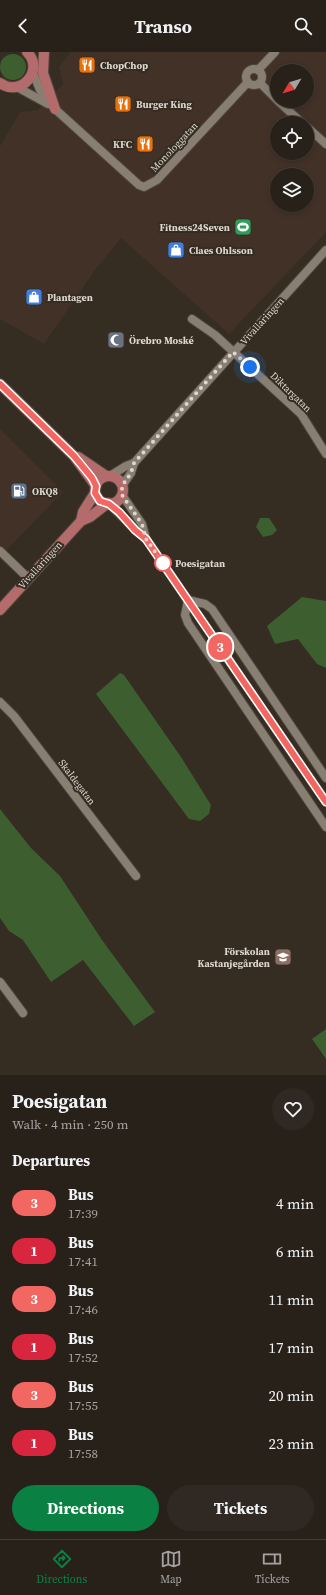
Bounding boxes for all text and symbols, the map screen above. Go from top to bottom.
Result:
text: Transo [134,14,192,39]
icon: back [12,15,34,37]
icon: search [292,15,314,37]
restaurant icon: ChopChop [77,55,97,75]
place label: ChopChop [100,59,148,72]
north arrow [270,64,314,108]
map controls [270,64,314,212]
restaurant icon: Burger King [113,94,133,114]
place label: Burger King [136,98,192,111]
button: locate [270,116,314,160]
street label: Monologgatan [148,119,200,175]
restaurant icon: KFC [135,134,155,154]
place label: KFC [113,138,132,151]
button: layers [270,168,314,212]
sports icon: Fitness24Seven [233,217,253,237]
place label: Fitness24Seven [159,221,230,234]
shop icon: Claes Ohlsson [166,240,186,260]
place label: Claes Ohlsson [189,244,253,257]
shop icon: Plantagen [24,287,44,307]
place label: Plantagen [47,291,93,304]
street label: Vivallaringen [237,294,287,348]
mosque icon: Örebro Moské [106,330,126,350]
place label: Örebro Moské [129,334,194,347]
your location [240,357,260,377]
street label: Diktargatan [268,369,314,415]
fuel station icon: OKQ8 [9,481,29,501]
place label: OKQ8 [32,485,58,498]
street label: Vivallaringen [15,538,65,592]
marker: Poesigatan [154,554,172,572]
place label: Poesigatan [175,557,225,570]
line badge: 3 [207,634,233,660]
text: 3 [216,637,224,657]
street label: Skaldegatan [56,757,98,807]
place label: Förskolan Kastanjegården [198,945,270,970]
school or university icon: Förskolan Kastanjegården [273,947,293,967]
text: Poesigatan [12,1088,107,1114]
button: heart [272,1088,314,1130]
text: Walk · 4 min · 250 m [12,1116,128,1133]
text: Departures [12,1150,90,1171]
text: Bus [68,1184,94,1205]
text: 3 [30,1193,38,1213]
text: 4 min [276,1193,314,1214]
text: 17:39 [68,1205,98,1222]
text: Bus [68,1232,94,1253]
text: 1 [30,1241,38,1261]
text: 6 min [276,1241,314,1262]
text: 17:41 [68,1253,98,1270]
text: Bus [68,1280,94,1301]
text: 3 [30,1289,38,1309]
text: 11 min [268,1289,314,1310]
text: 17:46 [68,1301,98,1318]
text: Bus [68,1328,94,1349]
text: 1 [30,1337,38,1357]
text: 17 min [268,1337,314,1358]
text: 17:52 [68,1349,98,1366]
text: Bus [68,1376,94,1397]
text: 3 [30,1385,38,1405]
text: 20 min [268,1385,314,1406]
text: 17:55 [68,1397,98,1414]
text: Bus [68,1424,94,1445]
text: 1 [30,1433,38,1453]
text: 23 min [268,1433,314,1454]
text: 17:58 [68,1445,98,1462]
button: Directions [12,1485,159,1531]
button: Tickets [167,1485,314,1531]
tab: Directions [36,1548,87,1587]
tab: Map [160,1548,182,1587]
tab: Tickets [255,1548,290,1587]

